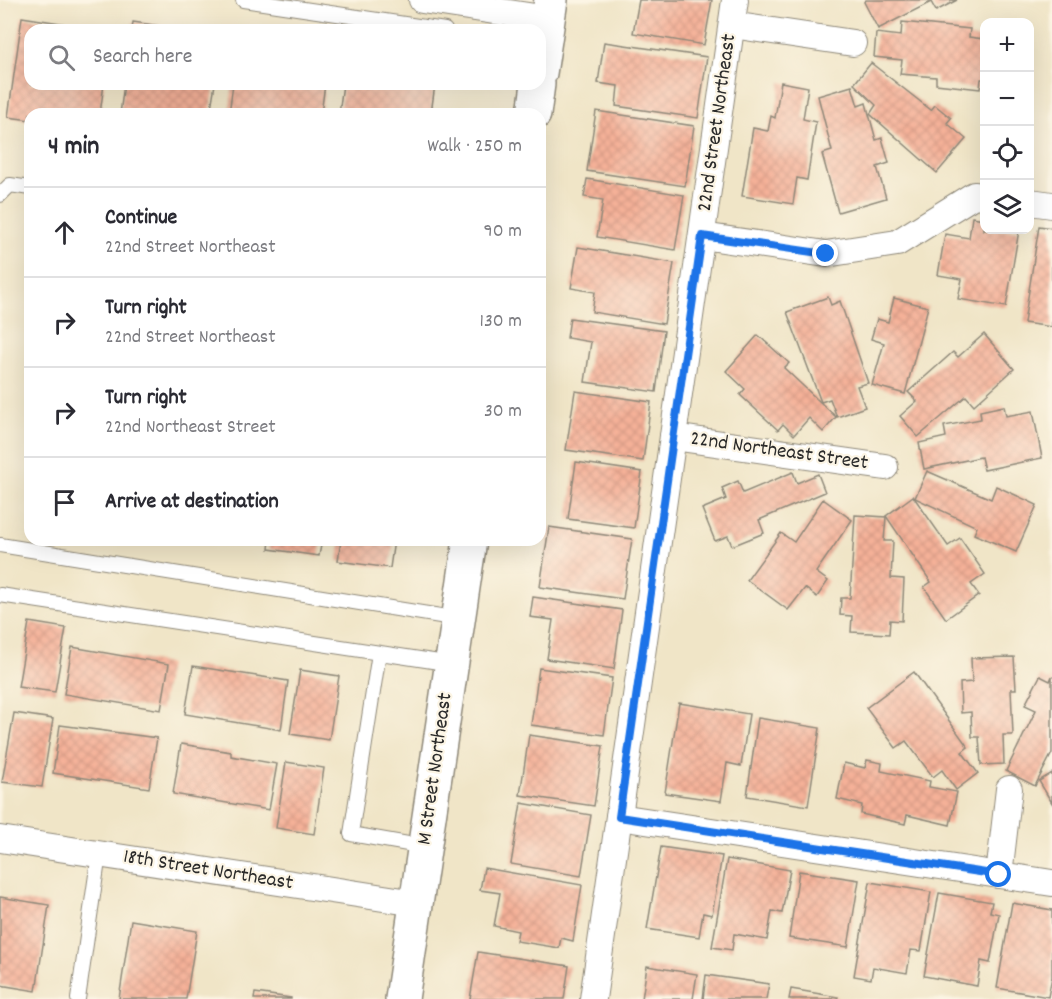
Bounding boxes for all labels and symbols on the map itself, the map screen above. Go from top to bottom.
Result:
street label: 22nd Street Northeast [691,32,745,214]
route end [812,240,838,266]
street label: 22nd Northeast Street [688,425,870,479]
street label: M Street Northeast [410,691,462,847]
street label: 18th Street Northeast [121,843,295,899]
route start [985,861,1011,887]

